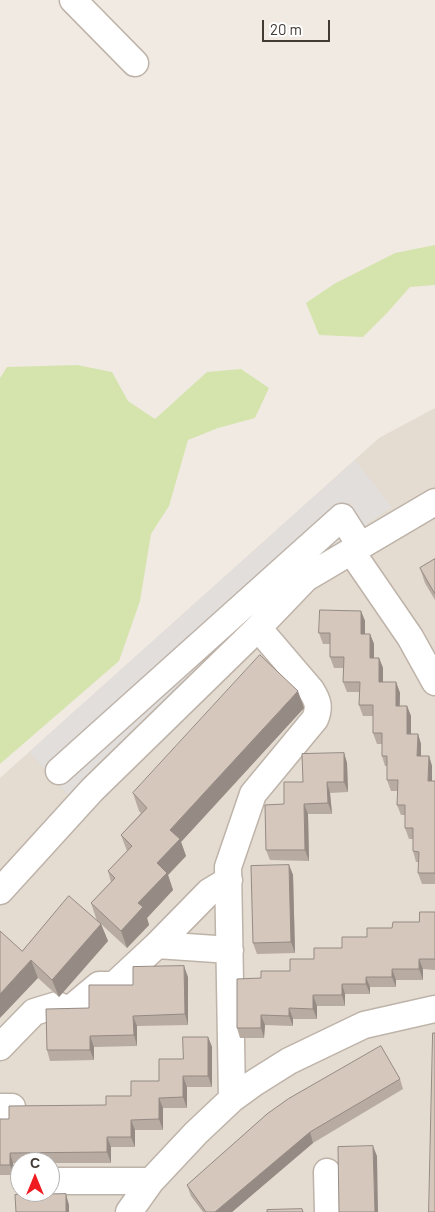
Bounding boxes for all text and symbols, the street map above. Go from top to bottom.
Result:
scale bar [265,10,332,42]
text: 20 m [270,20,302,38]
north arrow [10,1152,60,1202]
text: С [30,1154,40,1171]

